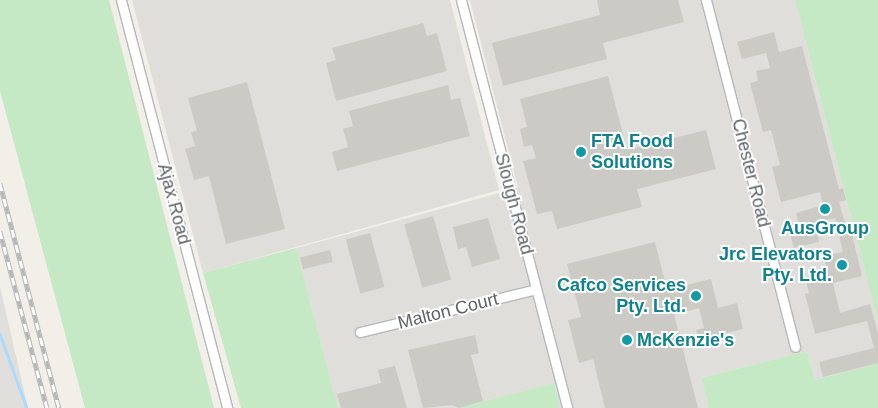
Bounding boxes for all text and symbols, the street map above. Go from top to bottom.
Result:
street label: Chester Road [727,117,775,229]
place label: FTA Food Solutions [591,131,674,173]
marker: FTA Food Solutions [575,146,587,158]
street label: Slough Road [490,151,538,257]
street label: Ajax Road [153,161,195,247]
marker: AusGroup [819,203,831,215]
place label: AusGroup [781,217,869,239]
place label: Jrc Elevators Pty. Ltd. [719,244,832,286]
marker: Jrc Elevators Pty. Ltd. [836,259,848,271]
place label: Cafco Services Pty. Ltd. [557,275,686,318]
street label: Malton Court [395,288,501,334]
marker: Cafco Services Pty. Ltd. [690,290,702,302]
place label: McKenzie's [637,329,734,351]
marker: McKenzie's [621,334,633,346]

